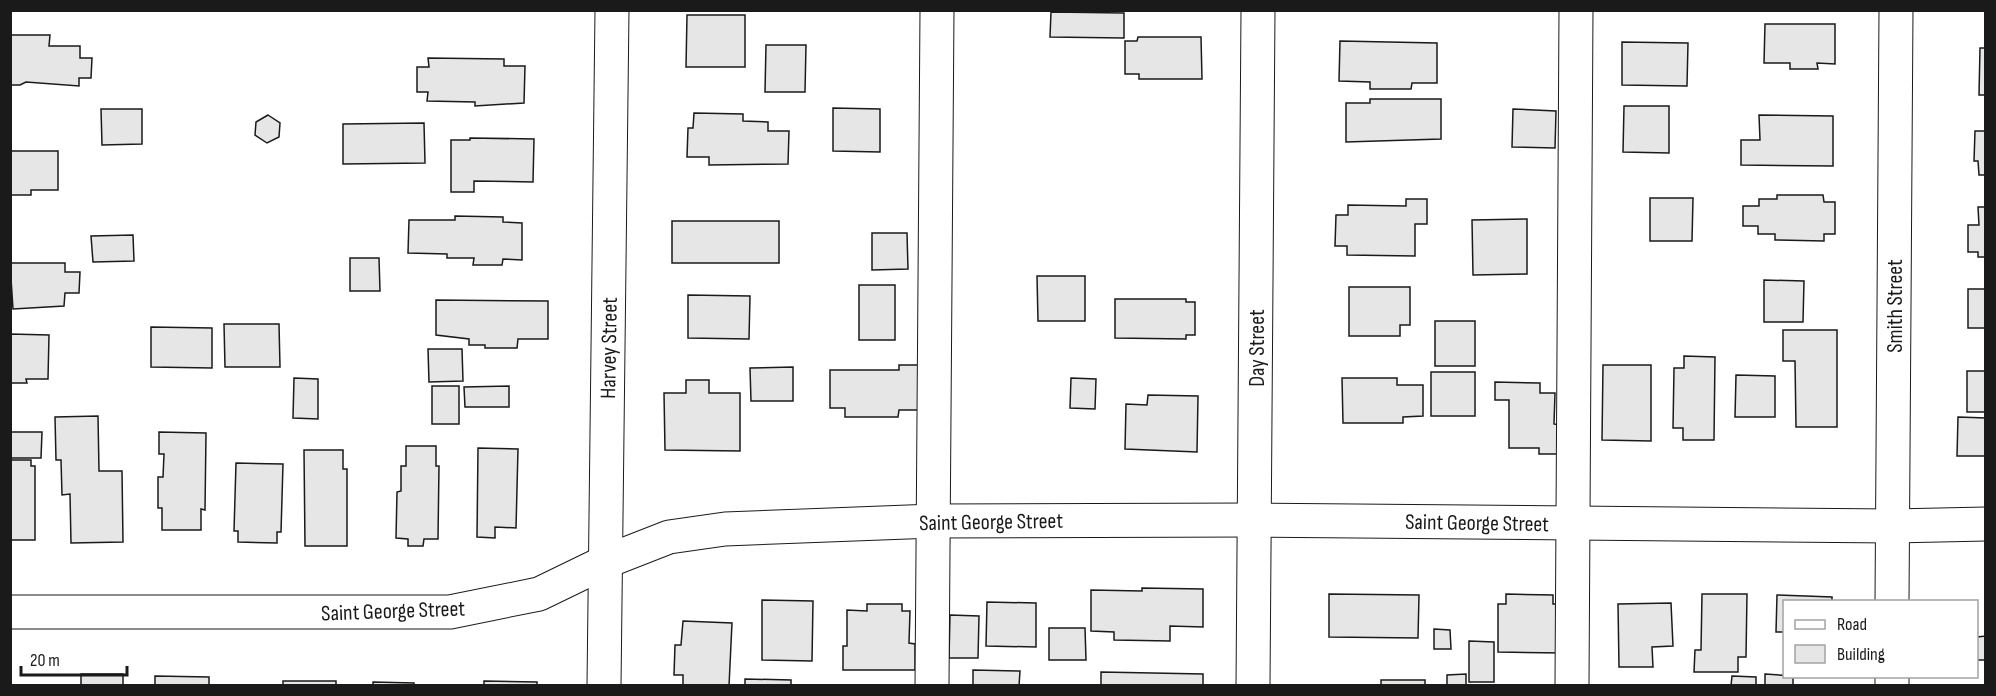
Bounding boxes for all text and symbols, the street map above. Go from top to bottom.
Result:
street label: Smith Street [1882,259,1909,353]
street label: Harvey Street [595,297,624,399]
street label: Day Street [1244,309,1271,387]
street label: Saint George Street [919,508,1063,537]
street label: Saint George Street [1405,509,1549,538]
street label: Saint George Street [321,595,466,628]
legend [1783,600,1978,678]
text: Road [1837,614,1867,635]
scale bar [21,639,128,677]
text: Building [1837,644,1885,665]
text: 20 m [30,650,60,671]

